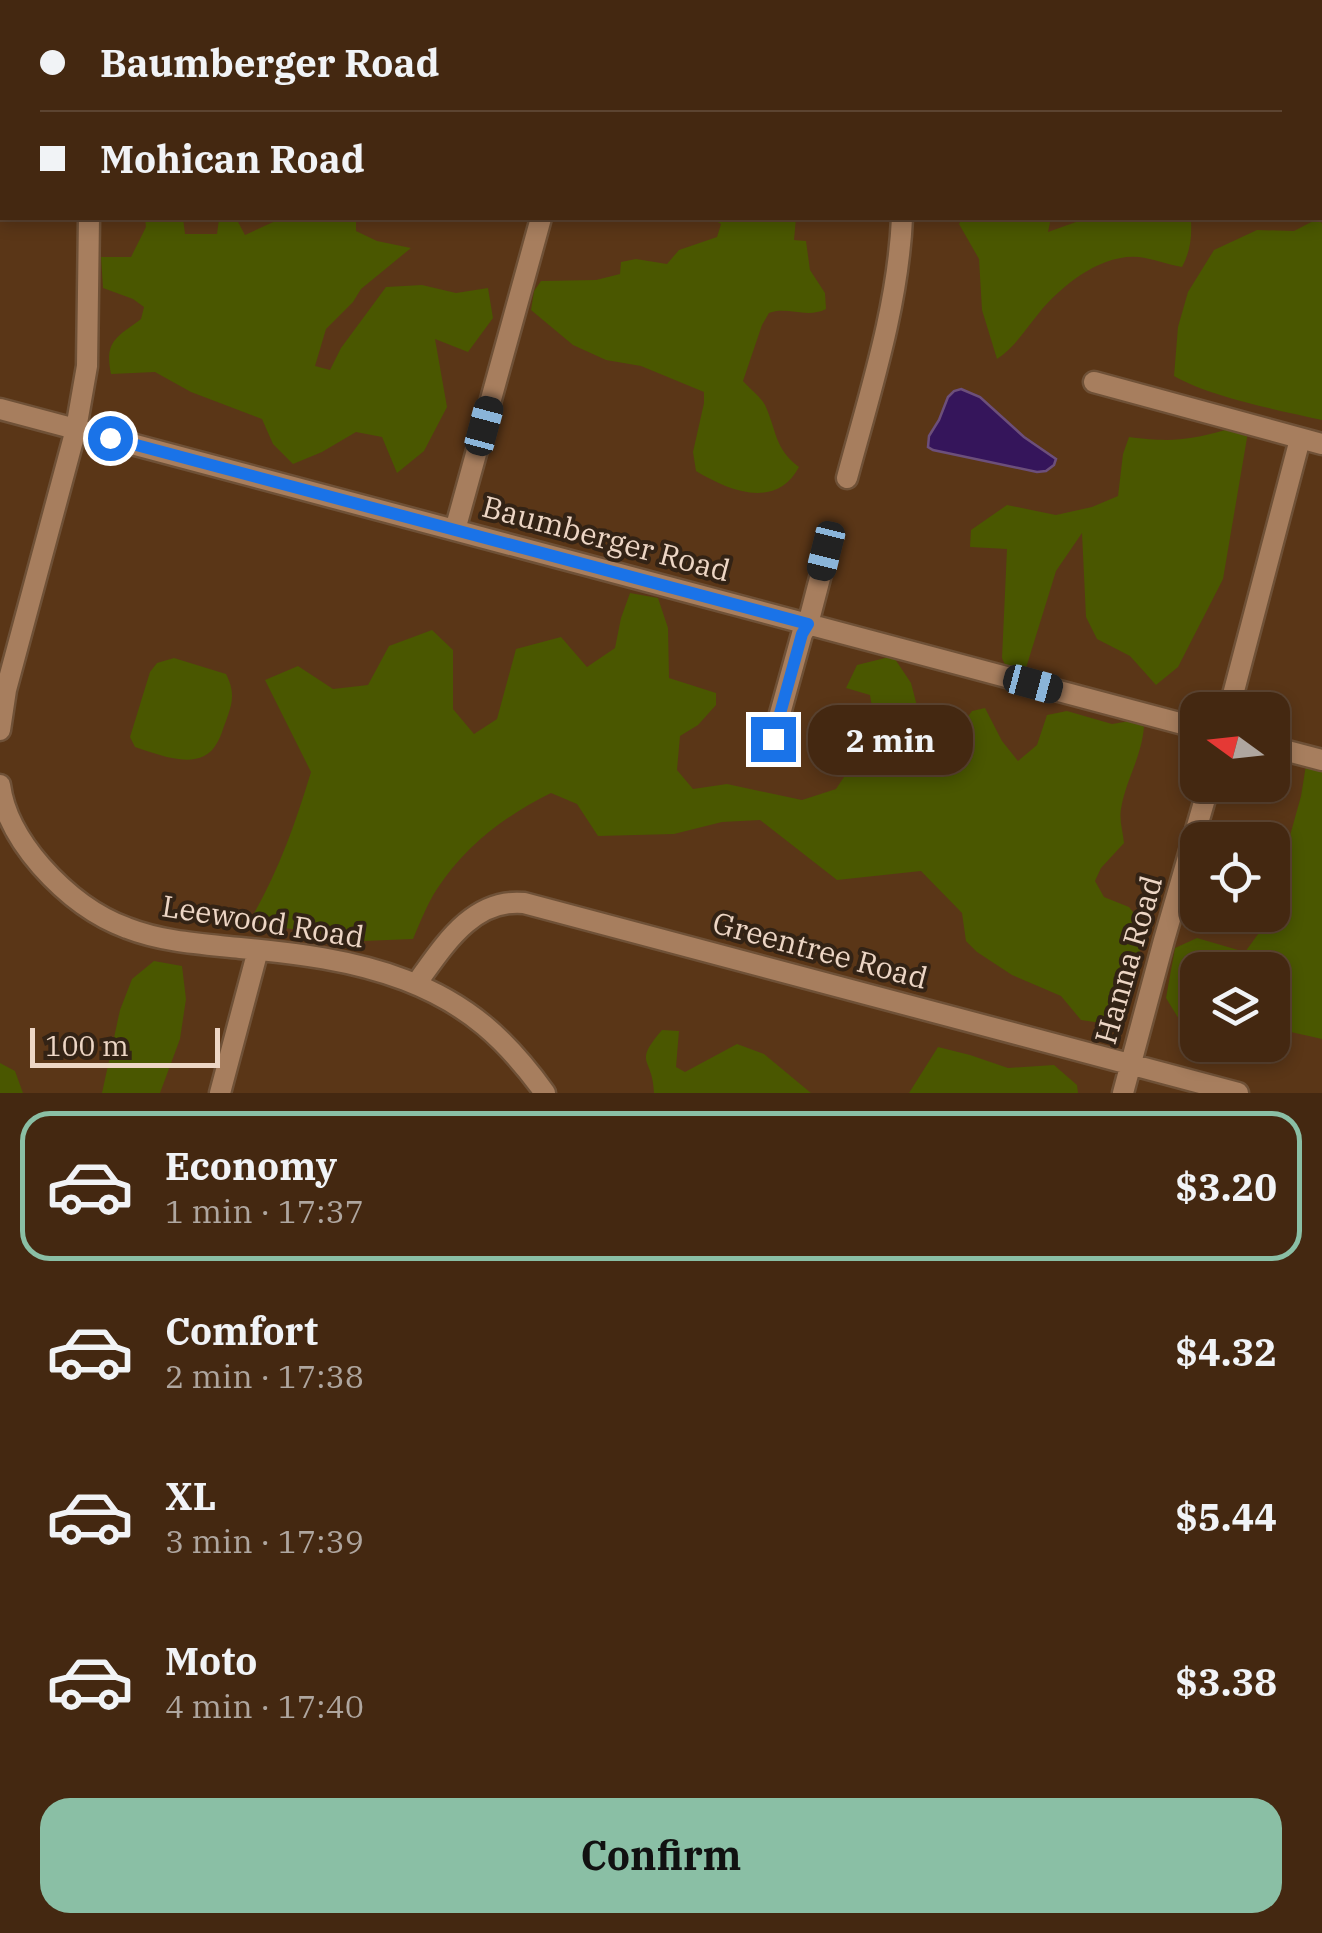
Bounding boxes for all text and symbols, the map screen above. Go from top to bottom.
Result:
text: Baumberger Road [100,38,440,87]
text: Mohican Road [100,134,365,183]
car [462,393,506,459]
route start [88,416,133,461]
street label: Baumberger Road [478,486,735,589]
car [804,518,848,584]
car [1000,662,1066,706]
north arrow [1180,692,1290,802]
map controls [1180,692,1290,1062]
callout: 2 min [808,704,973,774]
route end [751,717,796,762]
text: 2 min [846,719,935,761]
button: locate [1180,822,1290,932]
street label: Hanna Road [1085,871,1170,1048]
street label: Leewood Road [159,885,367,956]
street label: Greentree Road [709,902,932,997]
button: layers [1180,952,1290,1062]
scale bar [30,1023,220,1068]
text: 100 m [45,1027,129,1064]
icon: car [45,1141,135,1231]
text: Economy [165,1141,337,1190]
text: $3.20 [1175,1162,1277,1211]
text: 1 min · 17:37 [165,1190,364,1232]
icon: car [45,1306,135,1396]
text: Comfort [165,1306,318,1355]
text: $4.32 [1175,1327,1277,1376]
text: 2 min · 17:38 [165,1355,364,1397]
icon: car [45,1471,135,1561]
text: XL [165,1471,216,1520]
text: $5.44 [1175,1492,1277,1541]
text: 3 min · 17:39 [165,1520,364,1562]
icon: car [45,1636,135,1726]
text: Moto [165,1636,257,1685]
text: $3.38 [1175,1657,1277,1706]
text: 4 min · 17:40 [165,1685,364,1727]
button: Confirm [40,1798,1282,1913]

